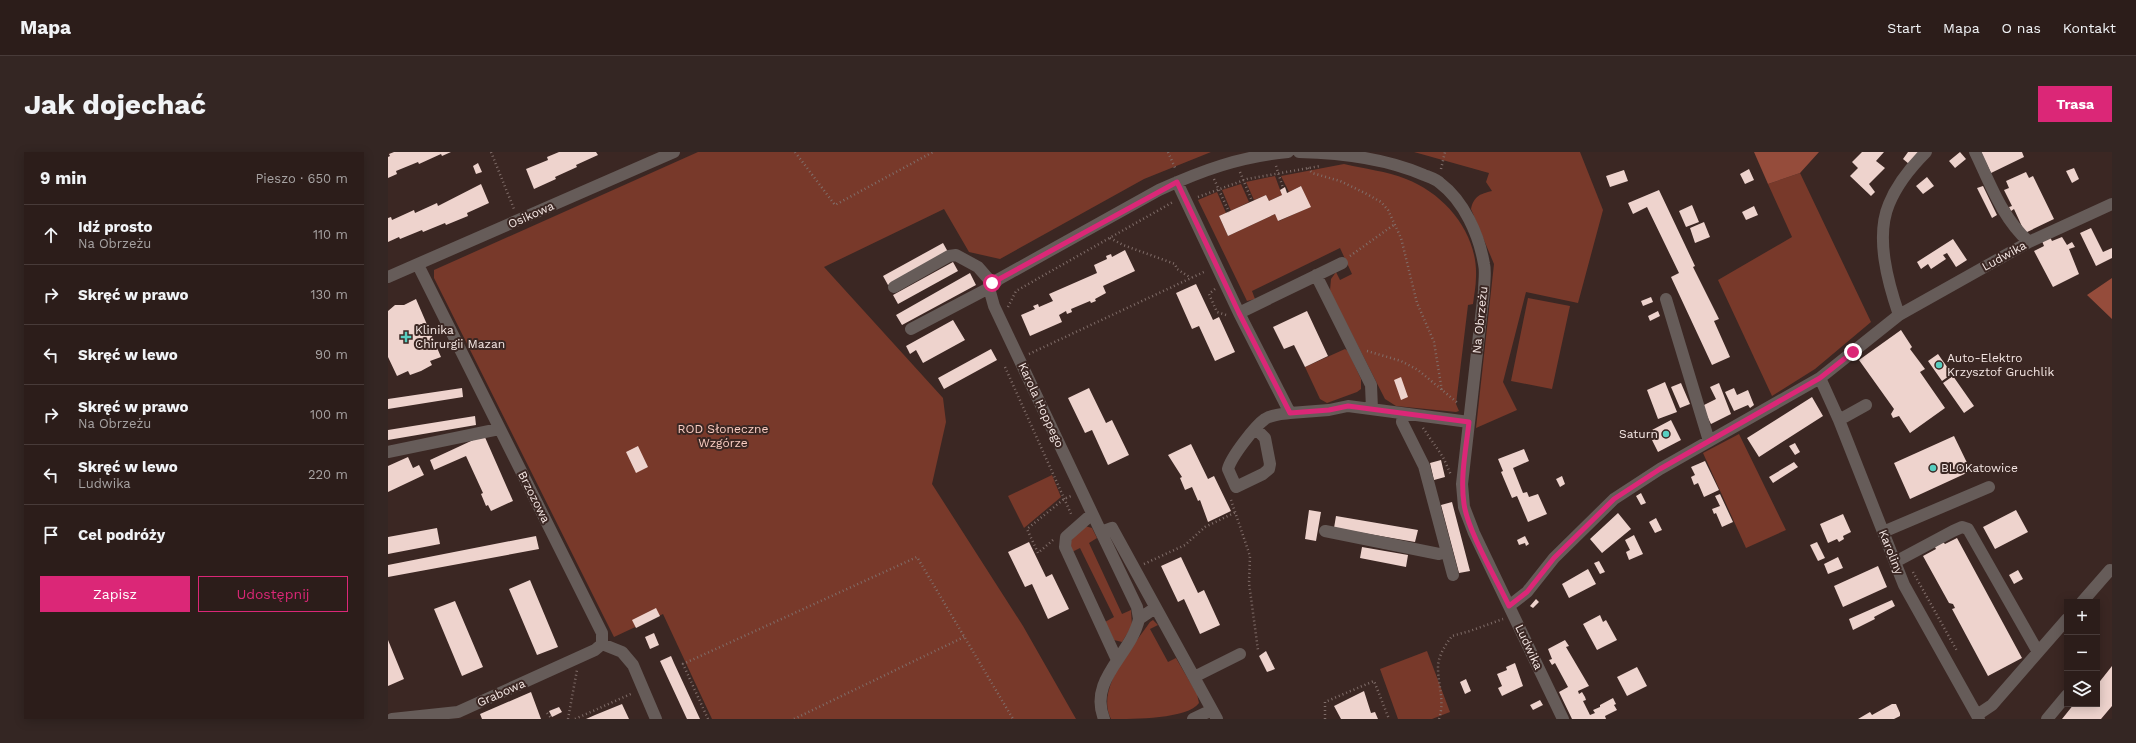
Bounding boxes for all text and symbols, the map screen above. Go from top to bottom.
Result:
text: Mapa [20,16,71,39]
text: Start [1887,20,1921,36]
text: Mapa [1943,20,1980,36]
text: O nas [2002,20,2041,36]
text: Kontakt [2063,20,2116,36]
button: Trasa [2038,86,2112,122]
text: Jak dojechać [24,88,206,121]
text: 9 min [40,168,87,188]
text: Pieszo · 650 m [255,171,348,186]
street label: Osikowa [506,199,556,231]
text: Idź prosto [78,218,152,236]
icon: ahead [40,224,62,246]
text: 110 m [313,227,348,242]
text: Na Obrzeżu [78,236,151,251]
street label: Ludwika [1979,238,2029,274]
route start [983,274,1001,292]
icon: right [40,284,62,306]
text: Skręć w prawo [78,286,188,304]
street label: Na Obrzeżu [1469,286,1491,354]
text: 130 m [310,287,348,302]
place label: Klinika Chirurgii Mazan [415,323,505,351]
marker: Klinika Chirurgii Mazan [400,331,412,343]
route end [1844,343,1862,361]
icon: left [40,344,62,366]
text: Skręć w lewo [78,346,178,364]
text: 90 m [315,347,348,362]
place label: Auto-Elektro Krzysztof Gruchlik [1947,351,2054,379]
street label: Karola Hoppego [1015,360,1067,450]
marker: Auto-Elektro Krzysztof Gruchlik [1934,360,1944,370]
text: Skręć w prawo [78,398,188,416]
icon: right [40,404,62,426]
text: 100 m [310,407,348,422]
text: Na Obrzeżu [78,416,151,431]
park label: ROD Słoneczne Wzgórze [678,422,768,450]
place label: Saturn [1619,427,1658,441]
marker: Saturn [1661,429,1671,439]
text: Skręć w lewo [78,458,178,476]
place label: BLOKatowice [1941,461,2018,475]
marker: BLOKatowice [1928,463,1938,473]
icon: left [40,464,62,486]
text: 220 m [308,467,348,482]
street label: Brzozowa [515,469,553,525]
text: Ludwika [78,476,131,491]
icon: arrive [40,524,62,546]
text: Cel podróży [78,526,165,544]
street label: Karoliny [1876,528,1907,577]
button: Zapisz [40,576,190,612]
button: Udostępnij [198,576,348,612]
map controls [2064,599,2100,707]
button: + [2064,599,2100,635]
street label: Ludwika [1512,622,1546,672]
button: − [2064,635,2100,671]
button: layers [2064,671,2100,707]
street label: Grabowa [475,676,528,710]

